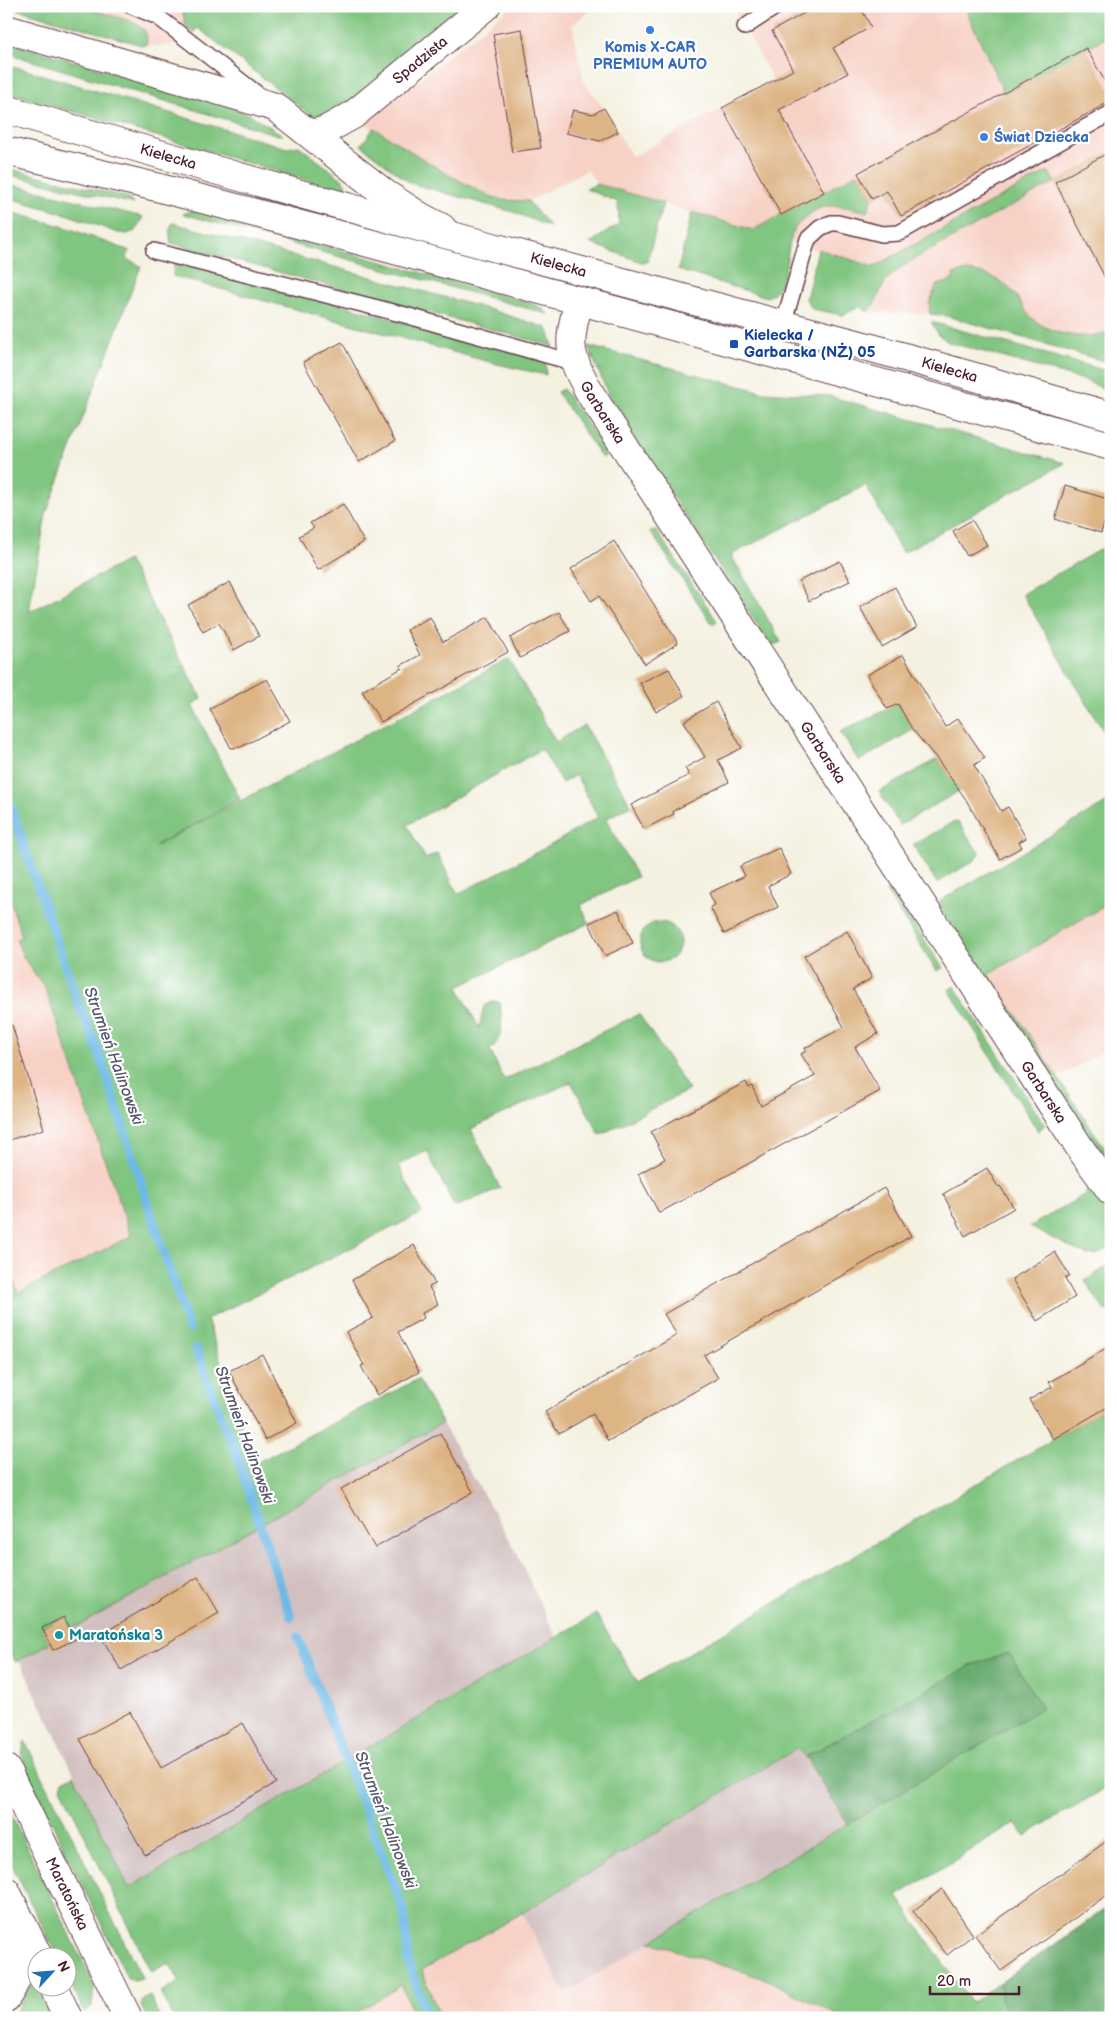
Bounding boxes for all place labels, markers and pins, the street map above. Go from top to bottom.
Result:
marker: Komis X-CAR PREMIUM AUTO [644,24,656,36]
place label: Komis X-CAR PREMIUM AUTO [593,38,707,74]
place label: Świat Dziecka [994,127,1089,147]
marker: Świat Dziecka [978,131,990,143]
place label: Kielecka / Garbarska (NŻ) 05 [744,326,876,362]
marker: Kielecka / Garbarska (NŻ) 05 [728,338,740,350]
place label: Maratońska 3 [69,1626,163,1645]
marker: Maratońska 3 [53,1629,65,1641]

